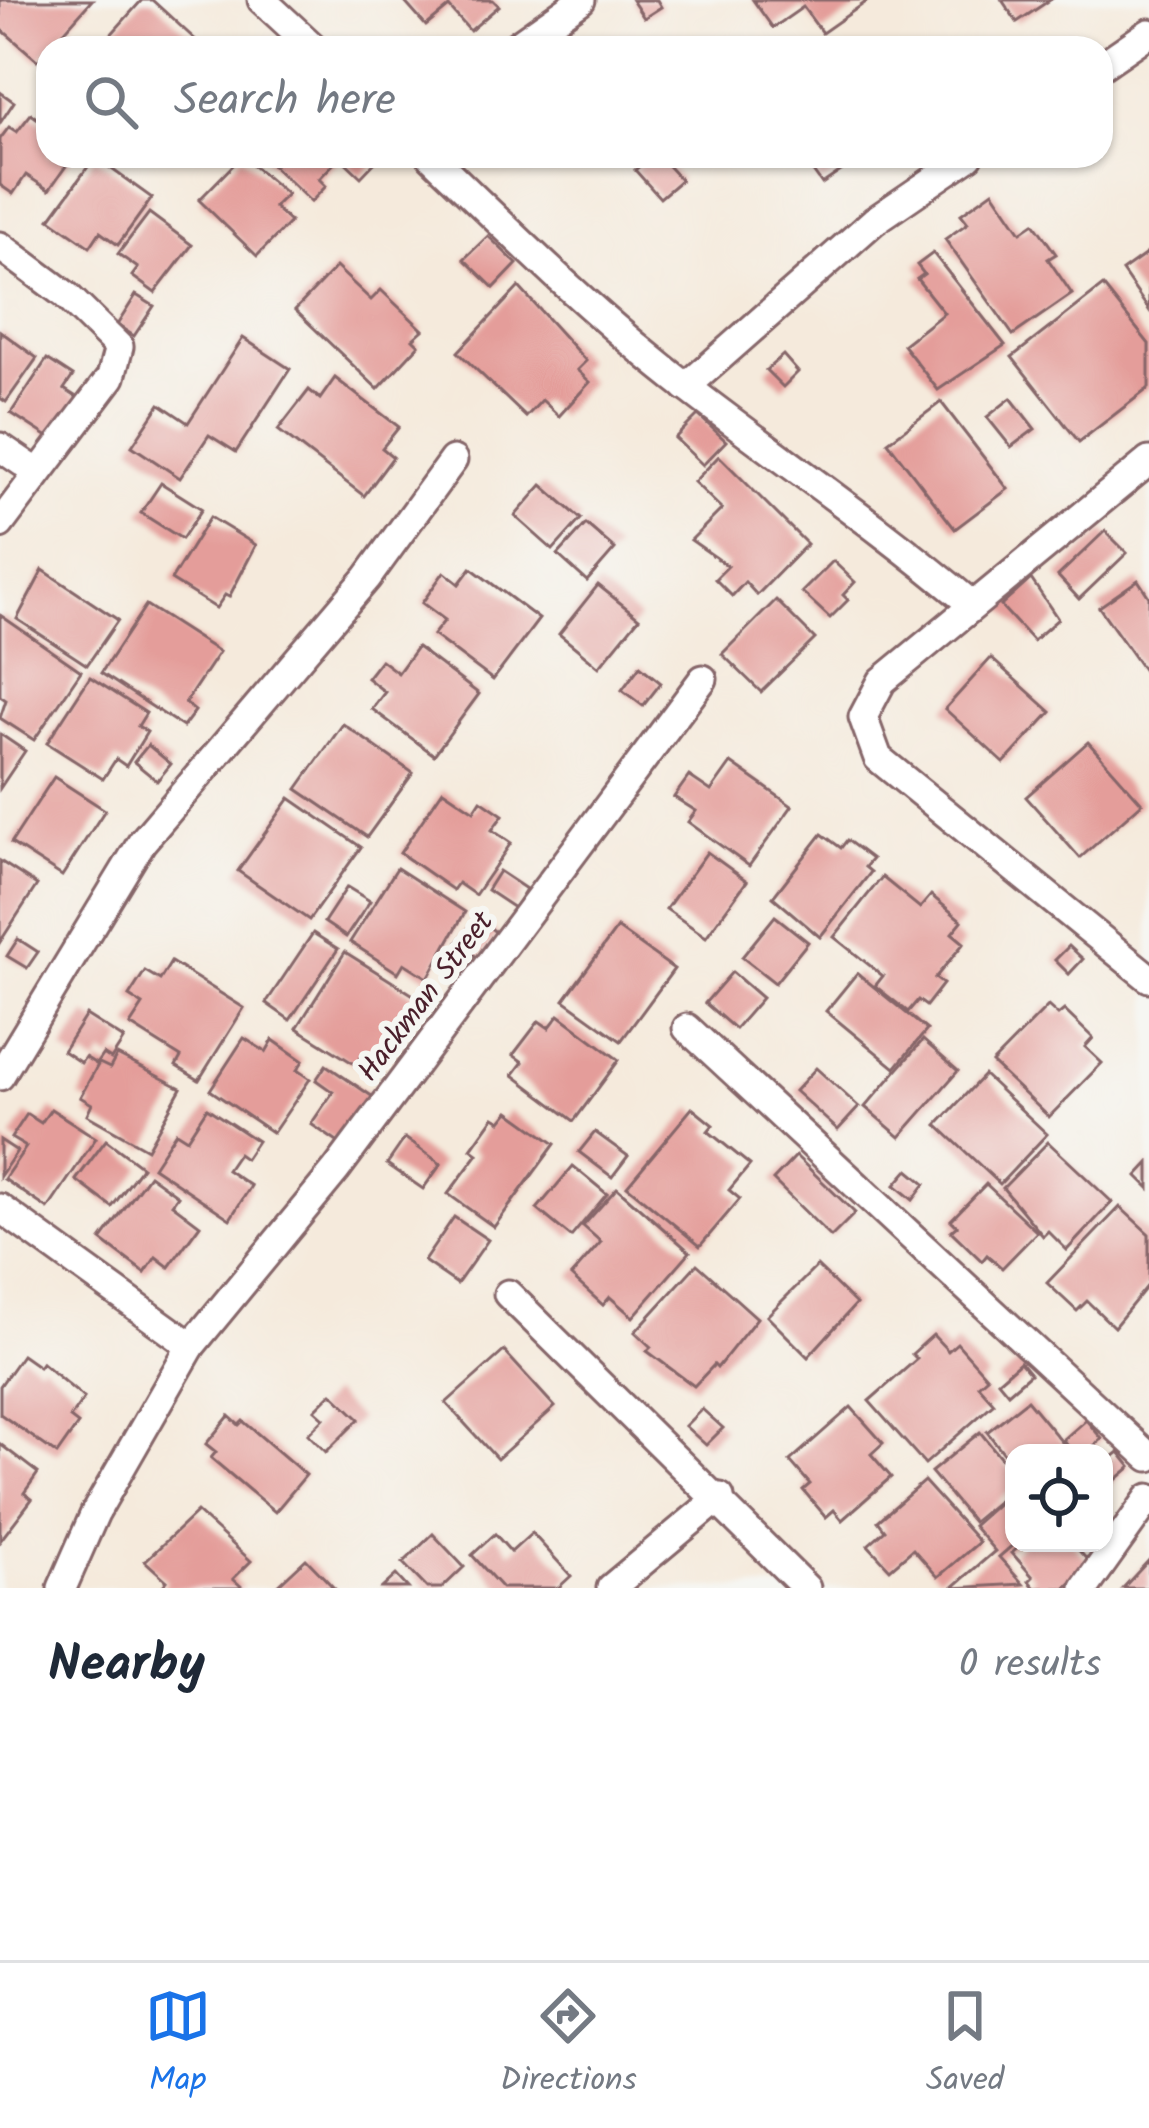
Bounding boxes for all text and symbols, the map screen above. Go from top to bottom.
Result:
search box [36,36,1113,168]
text: Search here [174,66,396,138]
icon: search [78,69,144,135]
street label: Hackman Street [346,901,507,1093]
map controls [1005,1444,1113,1552]
button: locate [1005,1444,1113,1552]
text: Nearby [48,1626,205,1707]
text: 0 results [959,1635,1101,1697]
tab: Map [145,1983,211,2108]
tab: Directions [500,1983,637,2108]
tab: Saved [926,1983,1004,2108]

